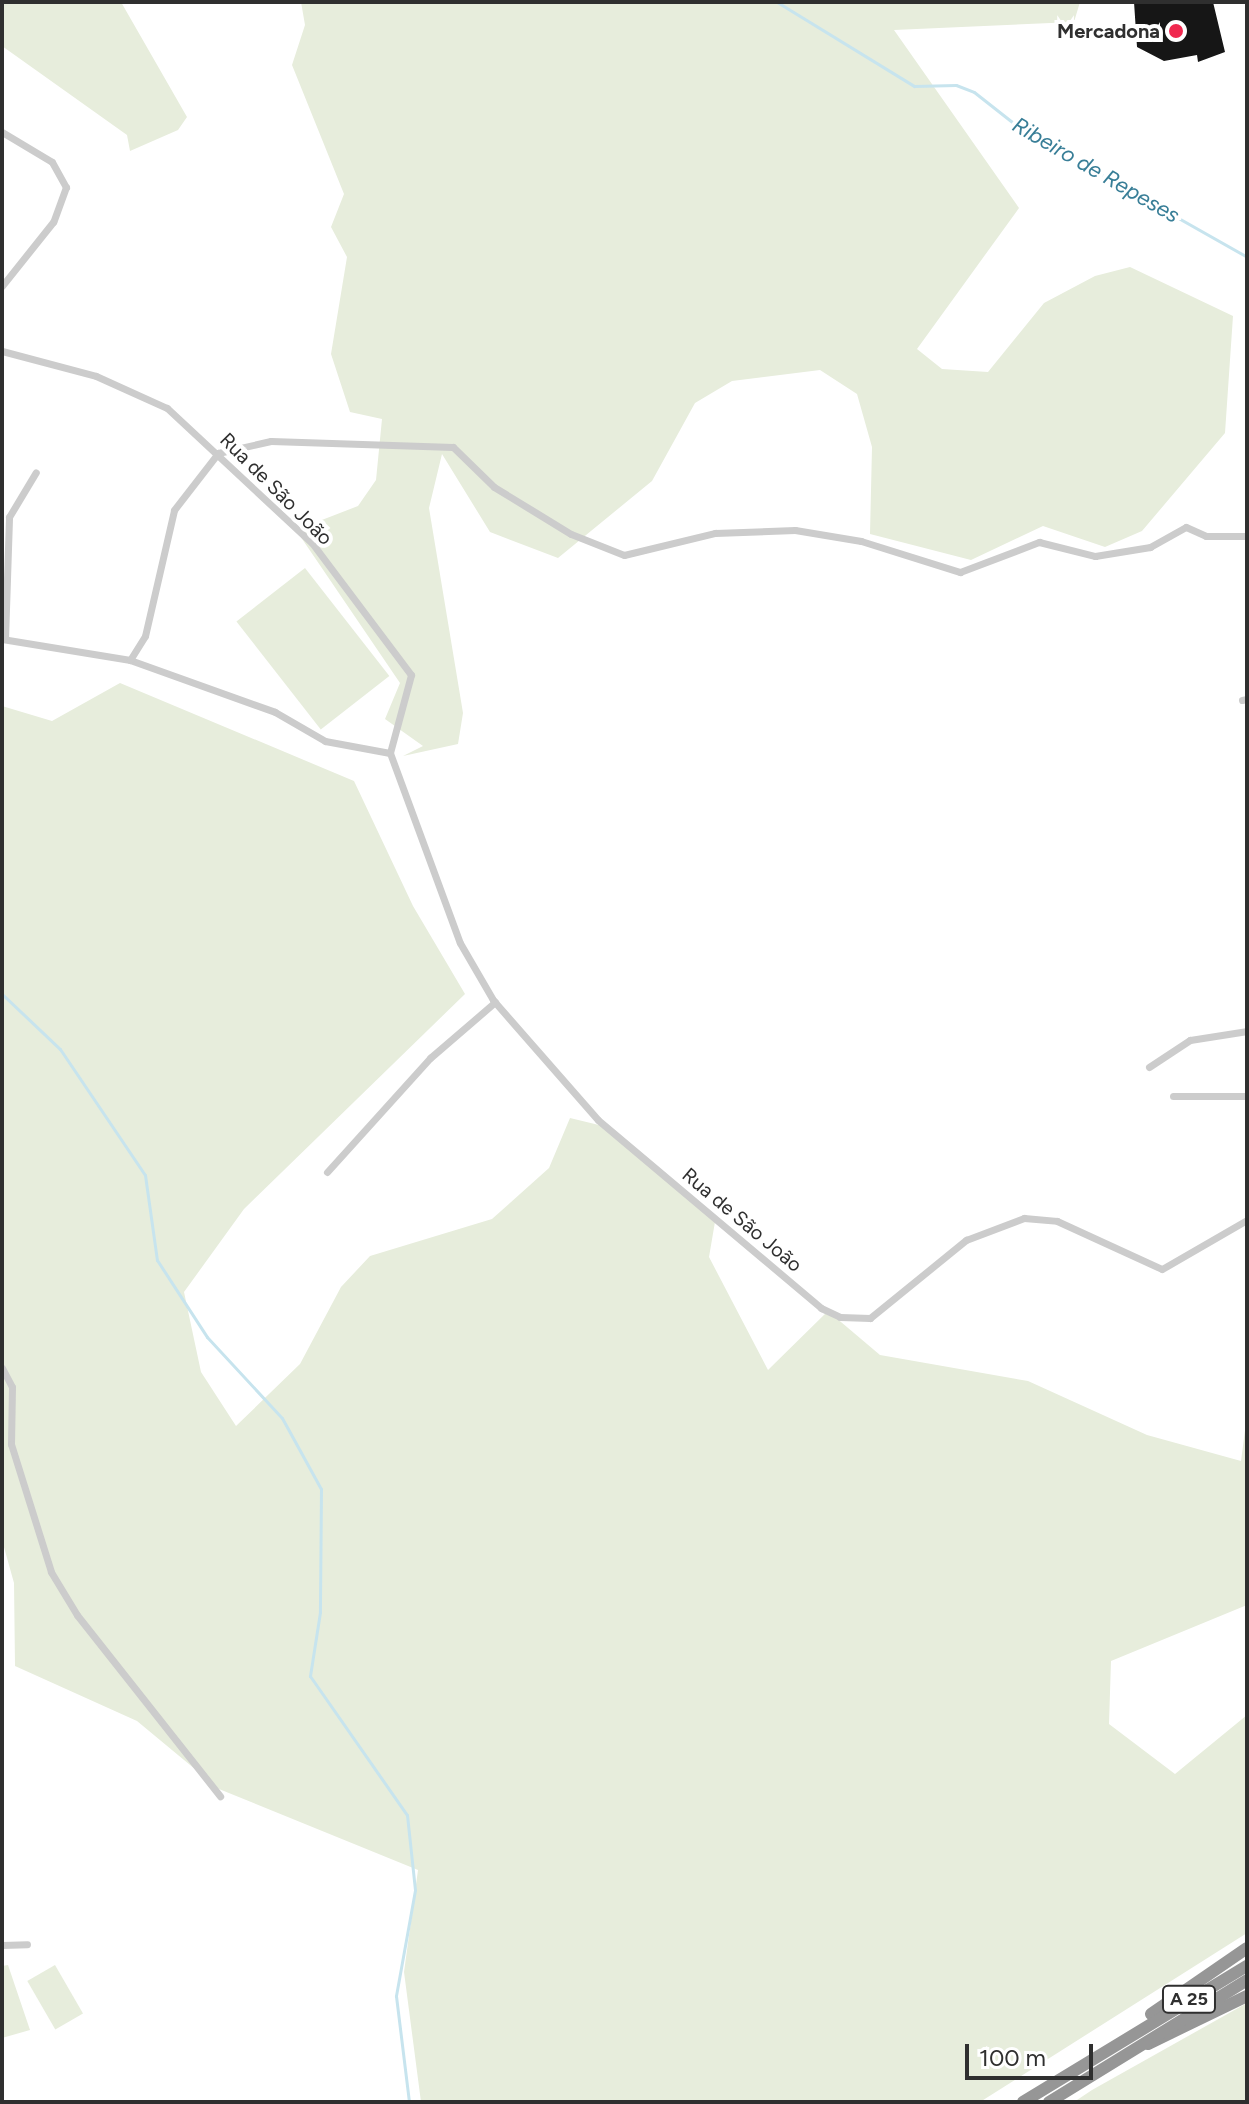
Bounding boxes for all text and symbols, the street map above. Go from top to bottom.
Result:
place label: Mercadona [1057,19,1160,43]
marker: Mercadona [1167,22,1185,40]
water label: Ribeiro de Repeses [1008,111,1184,229]
street label: Rua de São João [215,428,337,550]
street label: Rua de São João [677,1163,807,1277]
road number: A 25 [1161,1985,1217,2013]
scale bar [969,2028,1097,2078]
text: 100 m [979,2043,1046,2072]

